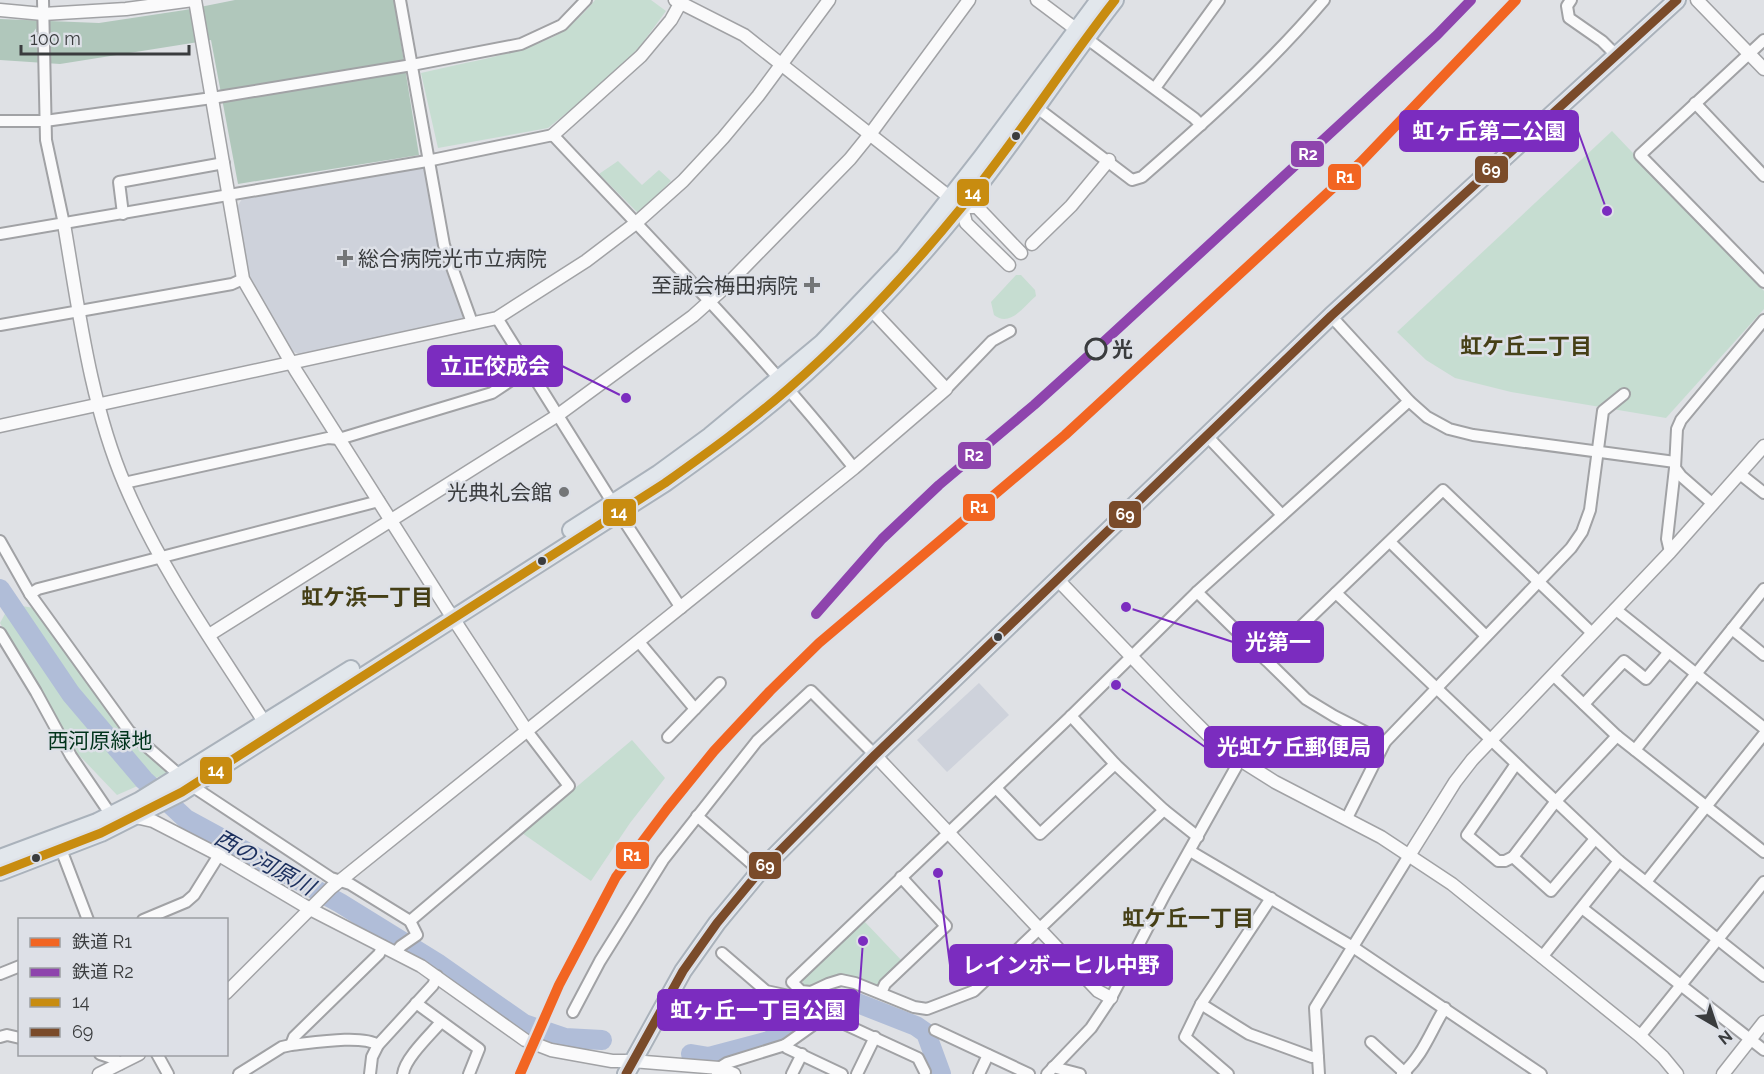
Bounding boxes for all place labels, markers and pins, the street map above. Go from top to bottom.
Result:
callout: 虹ヶ丘第二公園 [1400,111,1578,151]
unlabelled marker [1010,130,1022,142]
place label: 総合病院光市立病院 [358,246,547,271]
marker: 総合病院光市立病院 [336,249,354,267]
place label: 至誠会梅田病院 [651,273,798,298]
marker: 至誠会梅田病院 [803,276,821,294]
place label: 光 [1112,337,1133,362]
marker: 光 [1085,338,1107,360]
callout: 立正佼成会 [428,346,562,386]
place label: 光典礼会館 [447,480,552,505]
marker: 光典礼会館 [557,485,571,499]
unlabelled marker [536,555,548,567]
callout: 光第一 [1233,622,1323,662]
unlabelled marker [992,631,1004,643]
callout: 光虹ケ丘郵便局 [1205,727,1383,767]
unlabelled marker [30,852,42,864]
callout: レインボーヒル中野 [950,945,1172,985]
callout: 虹ヶ丘一丁目公園 [658,990,858,1030]

